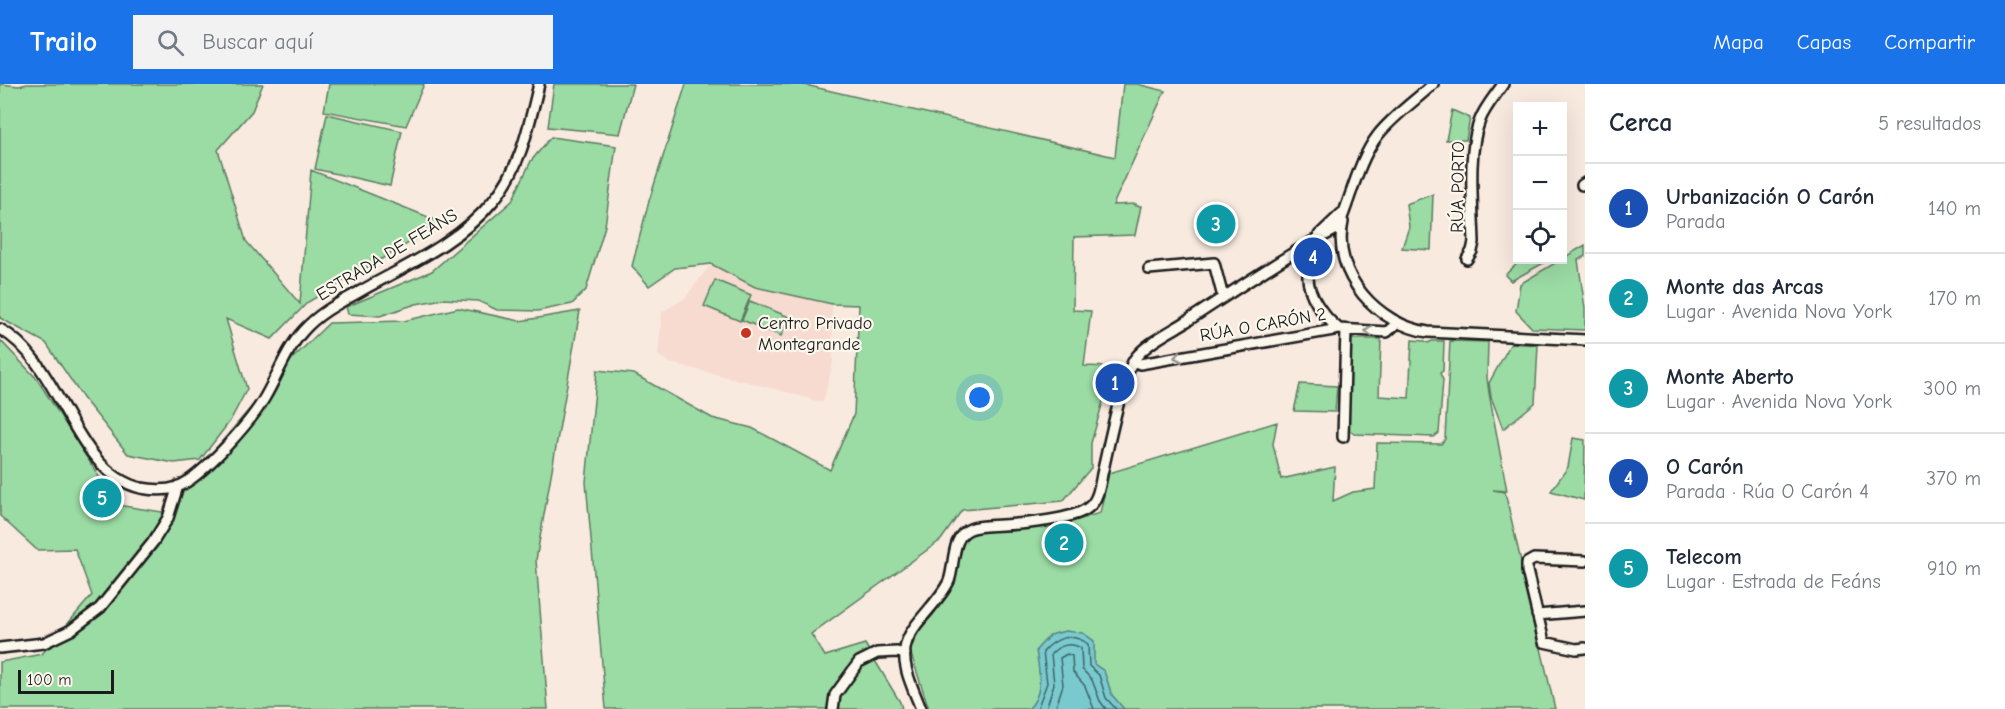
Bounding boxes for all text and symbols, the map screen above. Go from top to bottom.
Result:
search box [133,15,553,69]
text: Trailo [30,26,97,58]
icon: search [154,26,187,59]
text: Buscar aquí [202,29,313,55]
text: Mapa [1713,30,1764,54]
text: Capas [1797,30,1851,54]
text: Compartir [1884,30,1975,54]
map controls [1513,102,1567,264]
button: + [1513,102,1567,156]
text: Cerca [1609,108,1673,138]
text: 5 resultados [1878,112,1981,135]
street label: RÚA PORTO [1446,141,1469,233]
button: − [1513,156,1567,210]
text: Urbanización O Carón [1666,184,1874,210]
text: 1 [1625,197,1632,220]
text: 140 m [1928,197,1981,220]
pin: 3 [1196,202,1236,246]
street label: ESTRADA DE FEÁNS [312,204,461,305]
button: locate [1513,210,1567,264]
text: Parada [1666,210,1725,233]
pin: 4 [1294,234,1332,279]
text: Monte das Arcas [1666,274,1823,300]
text: 2 [1624,287,1633,310]
text: 170 m [1928,287,1981,310]
text: Lugar · Avenida Nova York [1666,300,1892,323]
street label: RÚA O CARÓN 2 [1198,303,1328,346]
place label: Centro Privado Montegrande [758,313,872,355]
one-way arrow [1365,324,1374,337]
marker: Centro Privado Montegrande [739,326,753,340]
one-way arrow [1173,350,1183,363]
pin: 1 [1096,360,1134,406]
text: Monte Aberto [1666,364,1794,390]
text: 3 [1624,377,1633,400]
text: 300 m [1923,377,1981,400]
your location [965,383,994,412]
text: Lugar · Avenida Nova York [1666,390,1892,413]
text: O Carón [1666,454,1744,480]
text: 4 [1624,467,1633,490]
text: 370 m [1926,467,1981,490]
pin: 5 [82,476,122,520]
text: Parada · Rúa O Carón 4 [1666,480,1869,503]
pin: 2 [1044,520,1084,566]
text: Telecom [1666,544,1742,570]
text: 5 [1623,557,1634,580]
text: 910 m [1927,557,1981,580]
text: Lugar · Estrada de Feáns [1666,570,1881,593]
scale bar [18,667,114,694]
text: 100 m [27,671,71,689]

